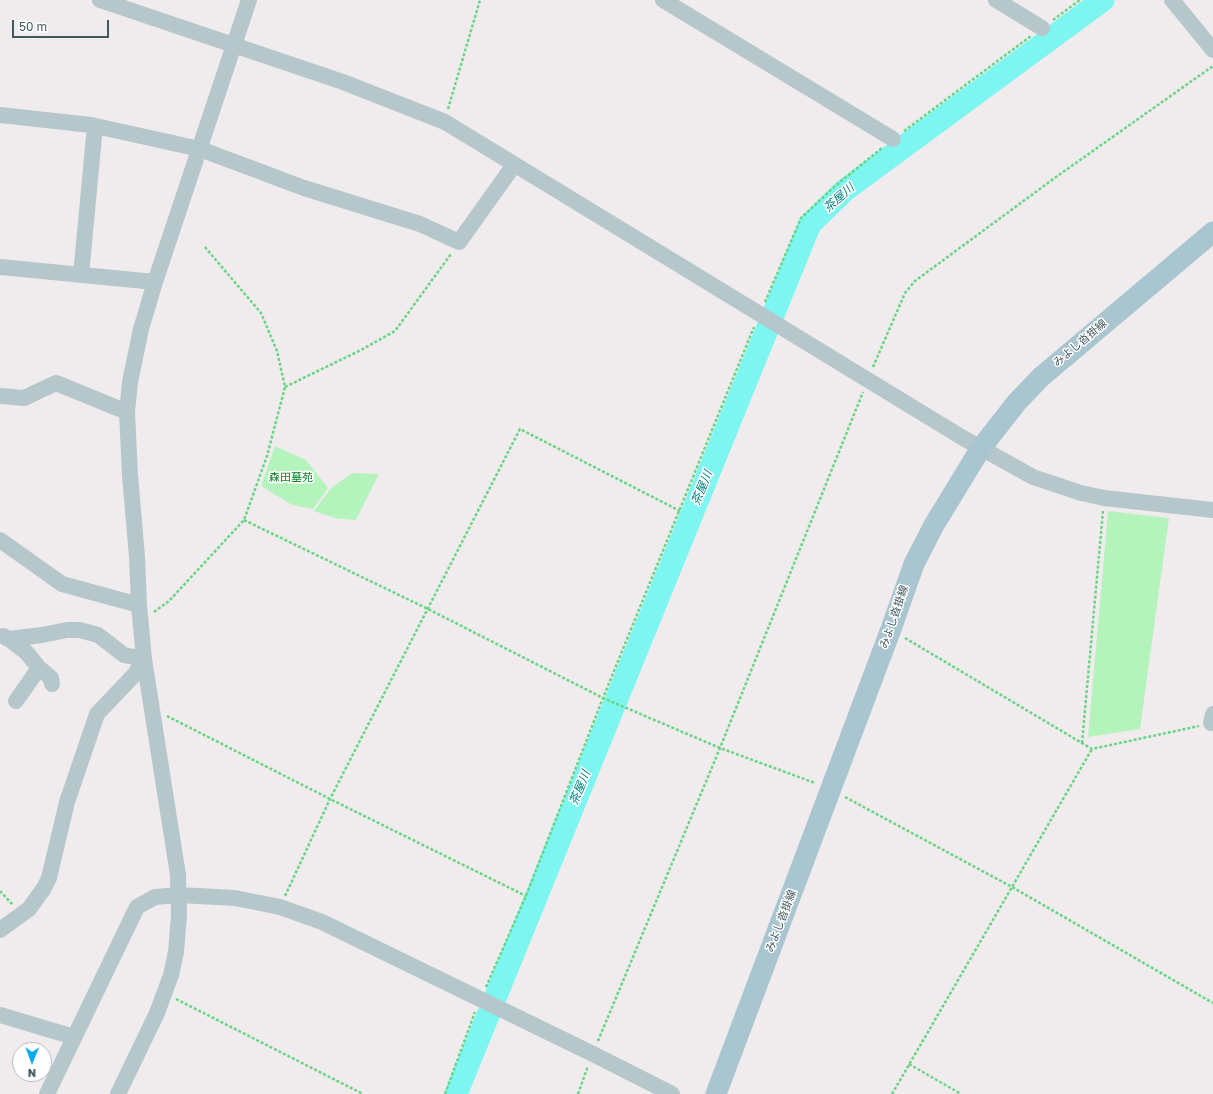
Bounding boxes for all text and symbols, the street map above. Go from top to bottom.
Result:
scale bar [14,12,111,38]
text: 50 m [19,19,47,34]
water label: 茶屋川 [821,181,857,215]
street label: みよし沓掛線 [1050,317,1110,369]
water label: 茶屋川 [689,469,715,507]
park label: 森田墓苑 [269,471,313,485]
street label: みよし沓掛線 [877,584,911,650]
water label: 茶屋川 [567,769,593,807]
street label: みよし沓掛線 [763,888,799,954]
north arrow [12,1042,52,1082]
text: N [27,1067,36,1080]

